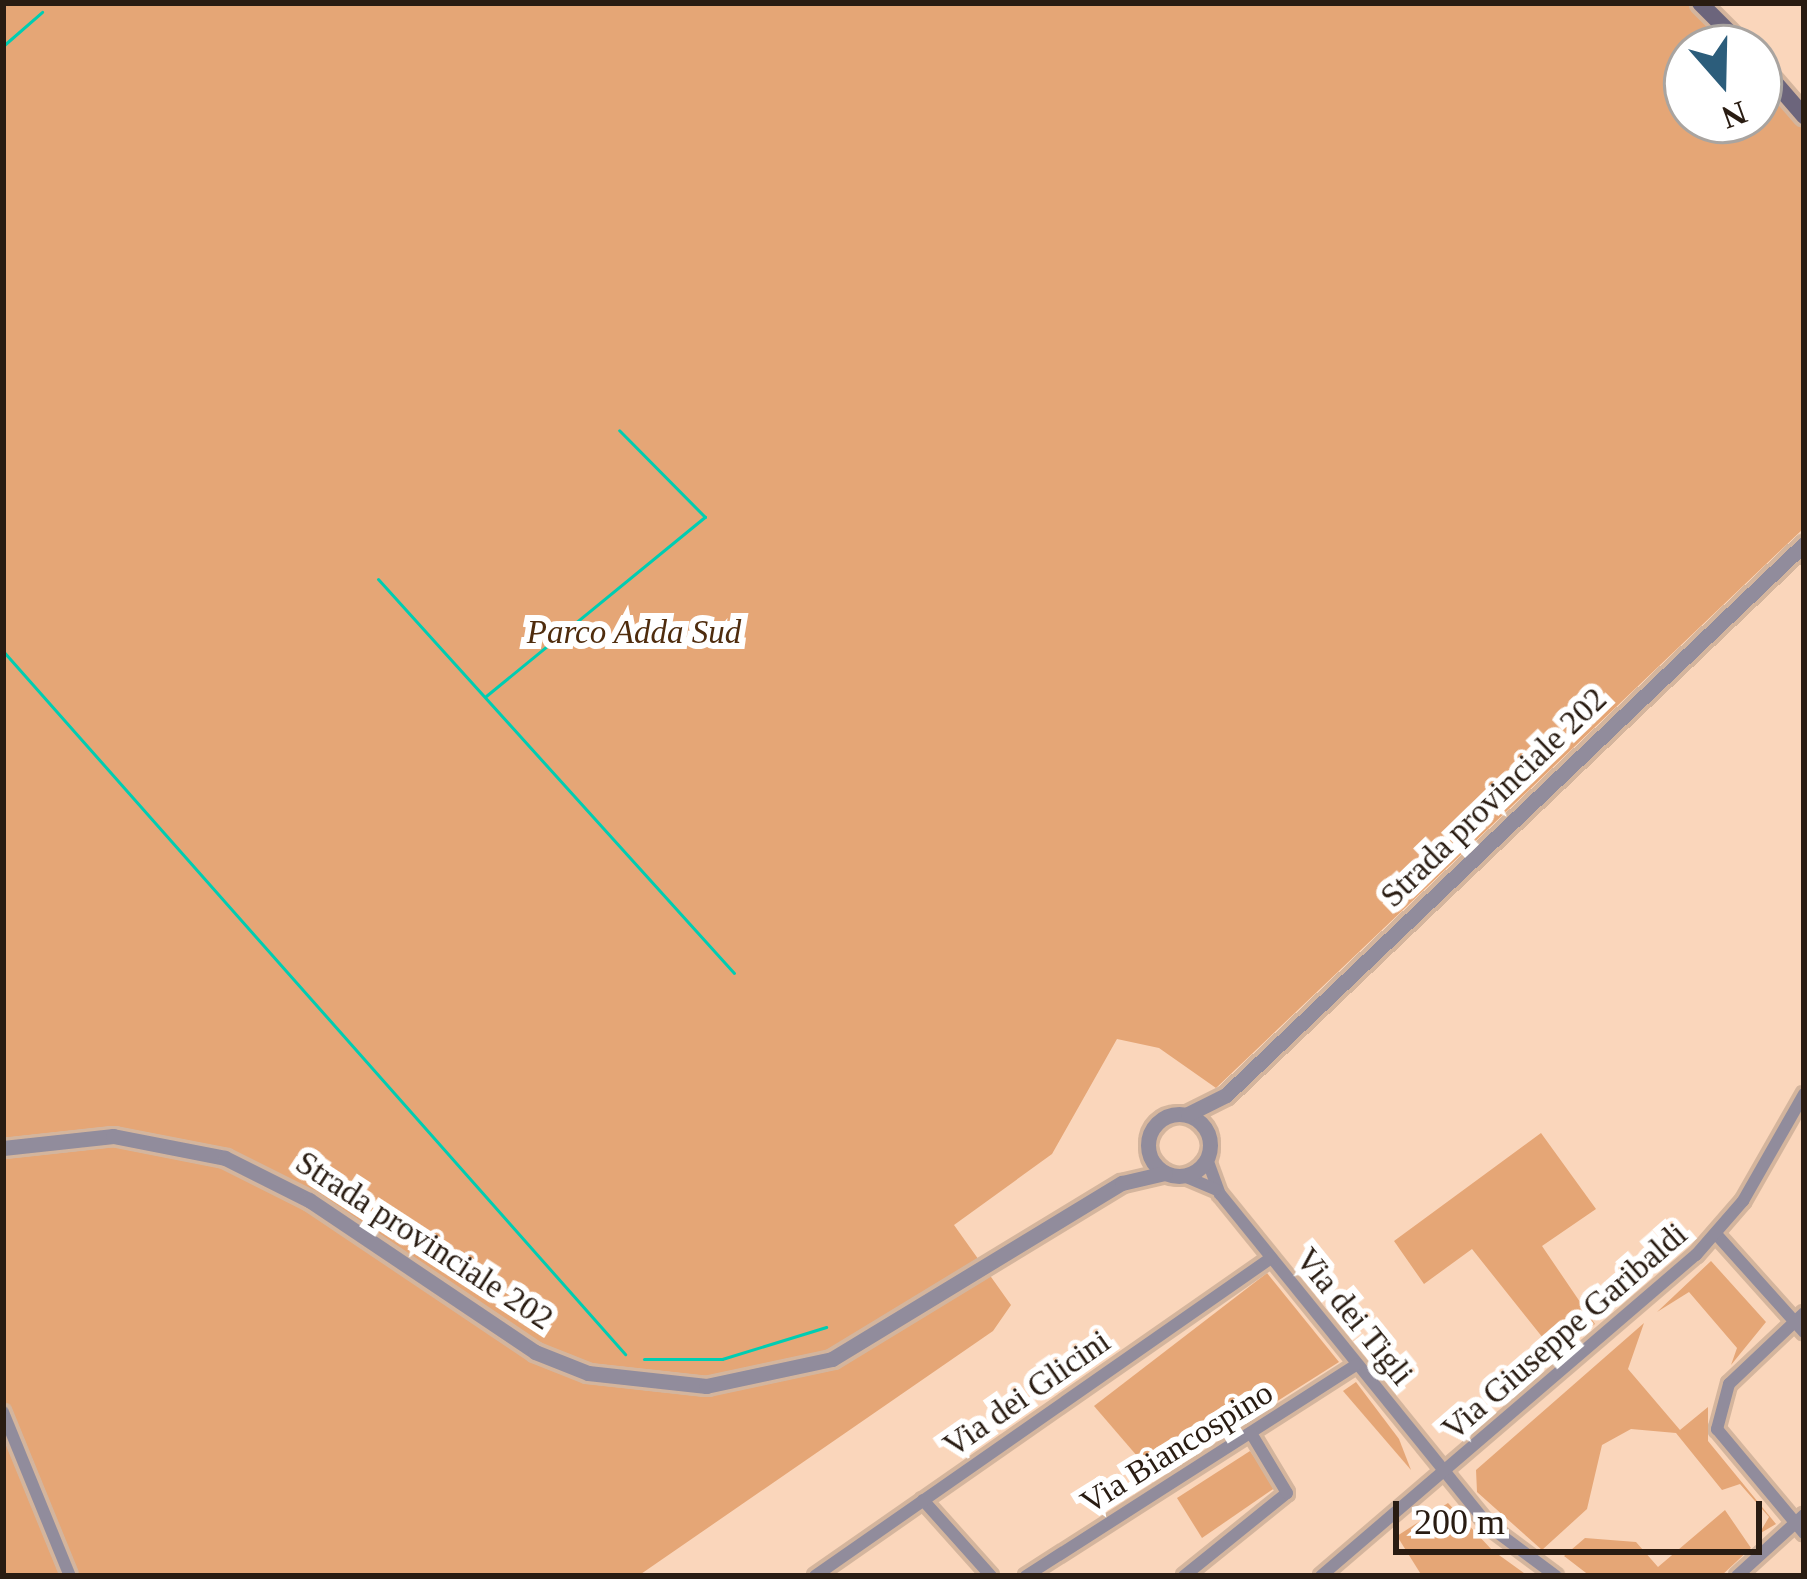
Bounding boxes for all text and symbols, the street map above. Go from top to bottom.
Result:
north arrow [1663,24,1783,144]
text: N [1717,94,1752,136]
park label: Parco Adda Sud [526,613,742,653]
street label: Strada provinciale 202 [1373,680,1615,916]
street label: Strada provinciale 202 [288,1143,560,1339]
street label: Via Giuseppe Garibaldi [1434,1215,1696,1449]
street label: Via dei Tigli [1287,1240,1421,1394]
street label: Via dei Glicini [936,1322,1118,1466]
street label: Via Biancospino [1074,1373,1280,1523]
scale bar [1399,1477,1768,1551]
text: 200 m [1414,1502,1505,1542]

